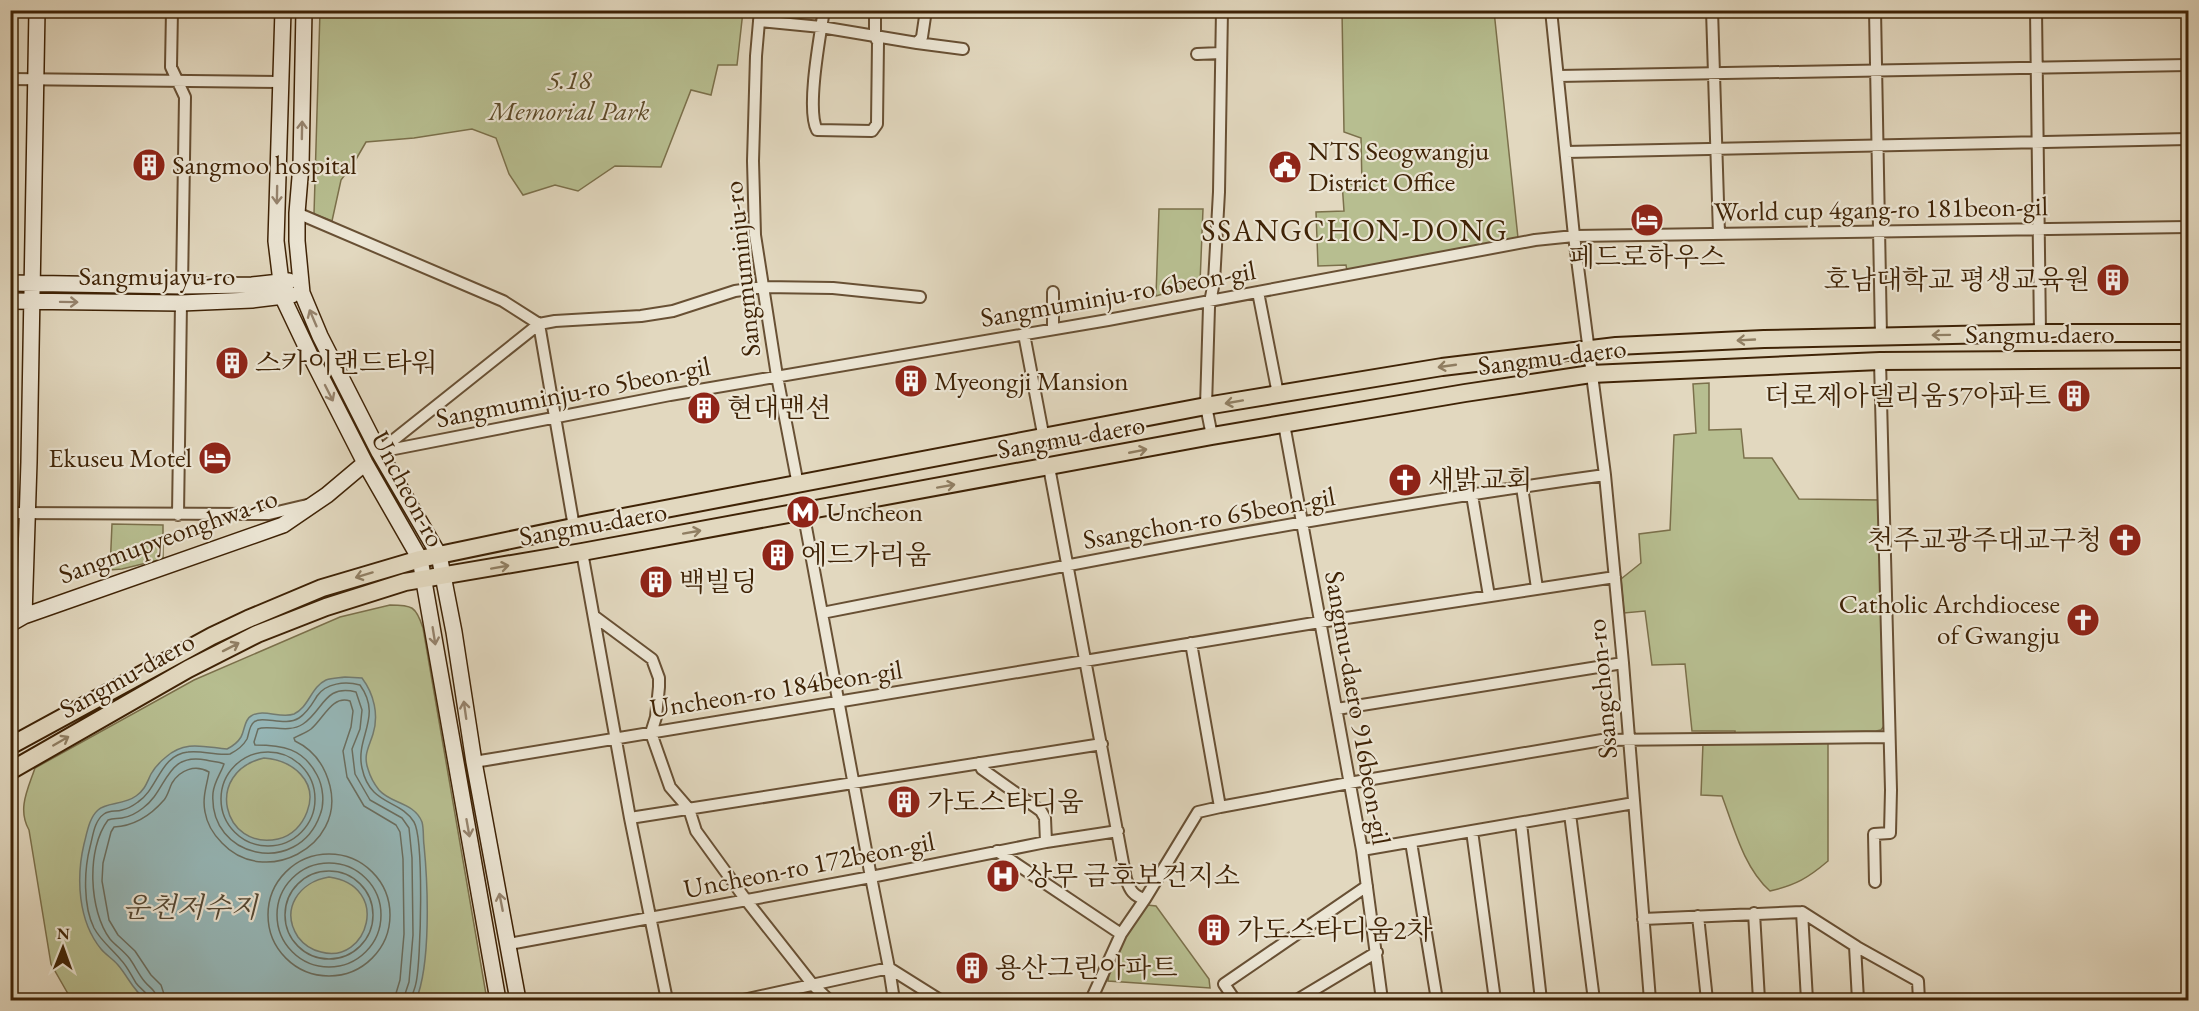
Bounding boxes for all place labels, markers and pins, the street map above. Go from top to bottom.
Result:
place label: NTS Seogwangju District Office [1308,133,1489,199]
building icon: Sangmoo hospital [131,147,167,183]
place label: Sangmoo hospital [172,147,357,182]
public building icon: NTS Seogwangju District Office [1267,149,1303,185]
hotel icon: 페드로하우스 [1629,202,1665,238]
place label: 페드로하우스 [1569,239,1725,274]
place label: 호남대학교 평생교육원 [1824,262,2090,297]
building icon: 호남대학교 평생교육원 [2095,262,2131,298]
building icon: 스카이랜드타워 [214,345,250,381]
place label: 스카이랜드타워 [255,345,438,380]
building icon: Myeongji Mansion [893,363,929,399]
place label: Myeongji Mansion [934,363,1129,398]
place label: 더로제아델리움57아파트 [1764,378,2051,413]
building icon: 더로제아델리움57아파트 [2056,378,2092,414]
building icon: 현대맨션 [686,390,722,426]
place label: 현대맨션 [727,390,831,425]
place label: Ekuseu Motel [48,440,192,475]
hotel icon: Ekuseu Motel [197,440,233,476]
church icon: 새밝교회 [1387,462,1423,498]
place label: 새밝교회 [1428,462,1532,497]
metro station icon: Uncheon [785,494,821,530]
place label: Uncheon [826,494,923,529]
place label: 천주교광주대교구청 [1867,522,2102,557]
church icon: 천주교광주대교구청 [2107,522,2143,558]
building icon: 에드가리움 [760,537,796,573]
place label: 에드가리움 [801,537,931,572]
building icon: 백빌딩 [638,564,674,600]
place label: 백빌딩 [679,564,757,599]
place label: Catholic Archdiocese of Gwangju [1839,586,2060,652]
church icon: Catholic Archdiocese of Gwangju [2065,602,2101,638]
building icon: 가도스타디움 [886,784,922,820]
place label: 가도스타디움 [927,784,1084,819]
hospital icon: 상무 금호보건지소 [985,858,1021,894]
place label: 상무 금호보건지소 [1026,858,1240,893]
building icon: 가도스타디움2차 [1196,912,1232,948]
place label: 가도스타디움2차 [1237,912,1433,947]
building icon: 용산그린아파트 [954,950,990,986]
place label: 용산그린아파트 [995,950,1178,985]

